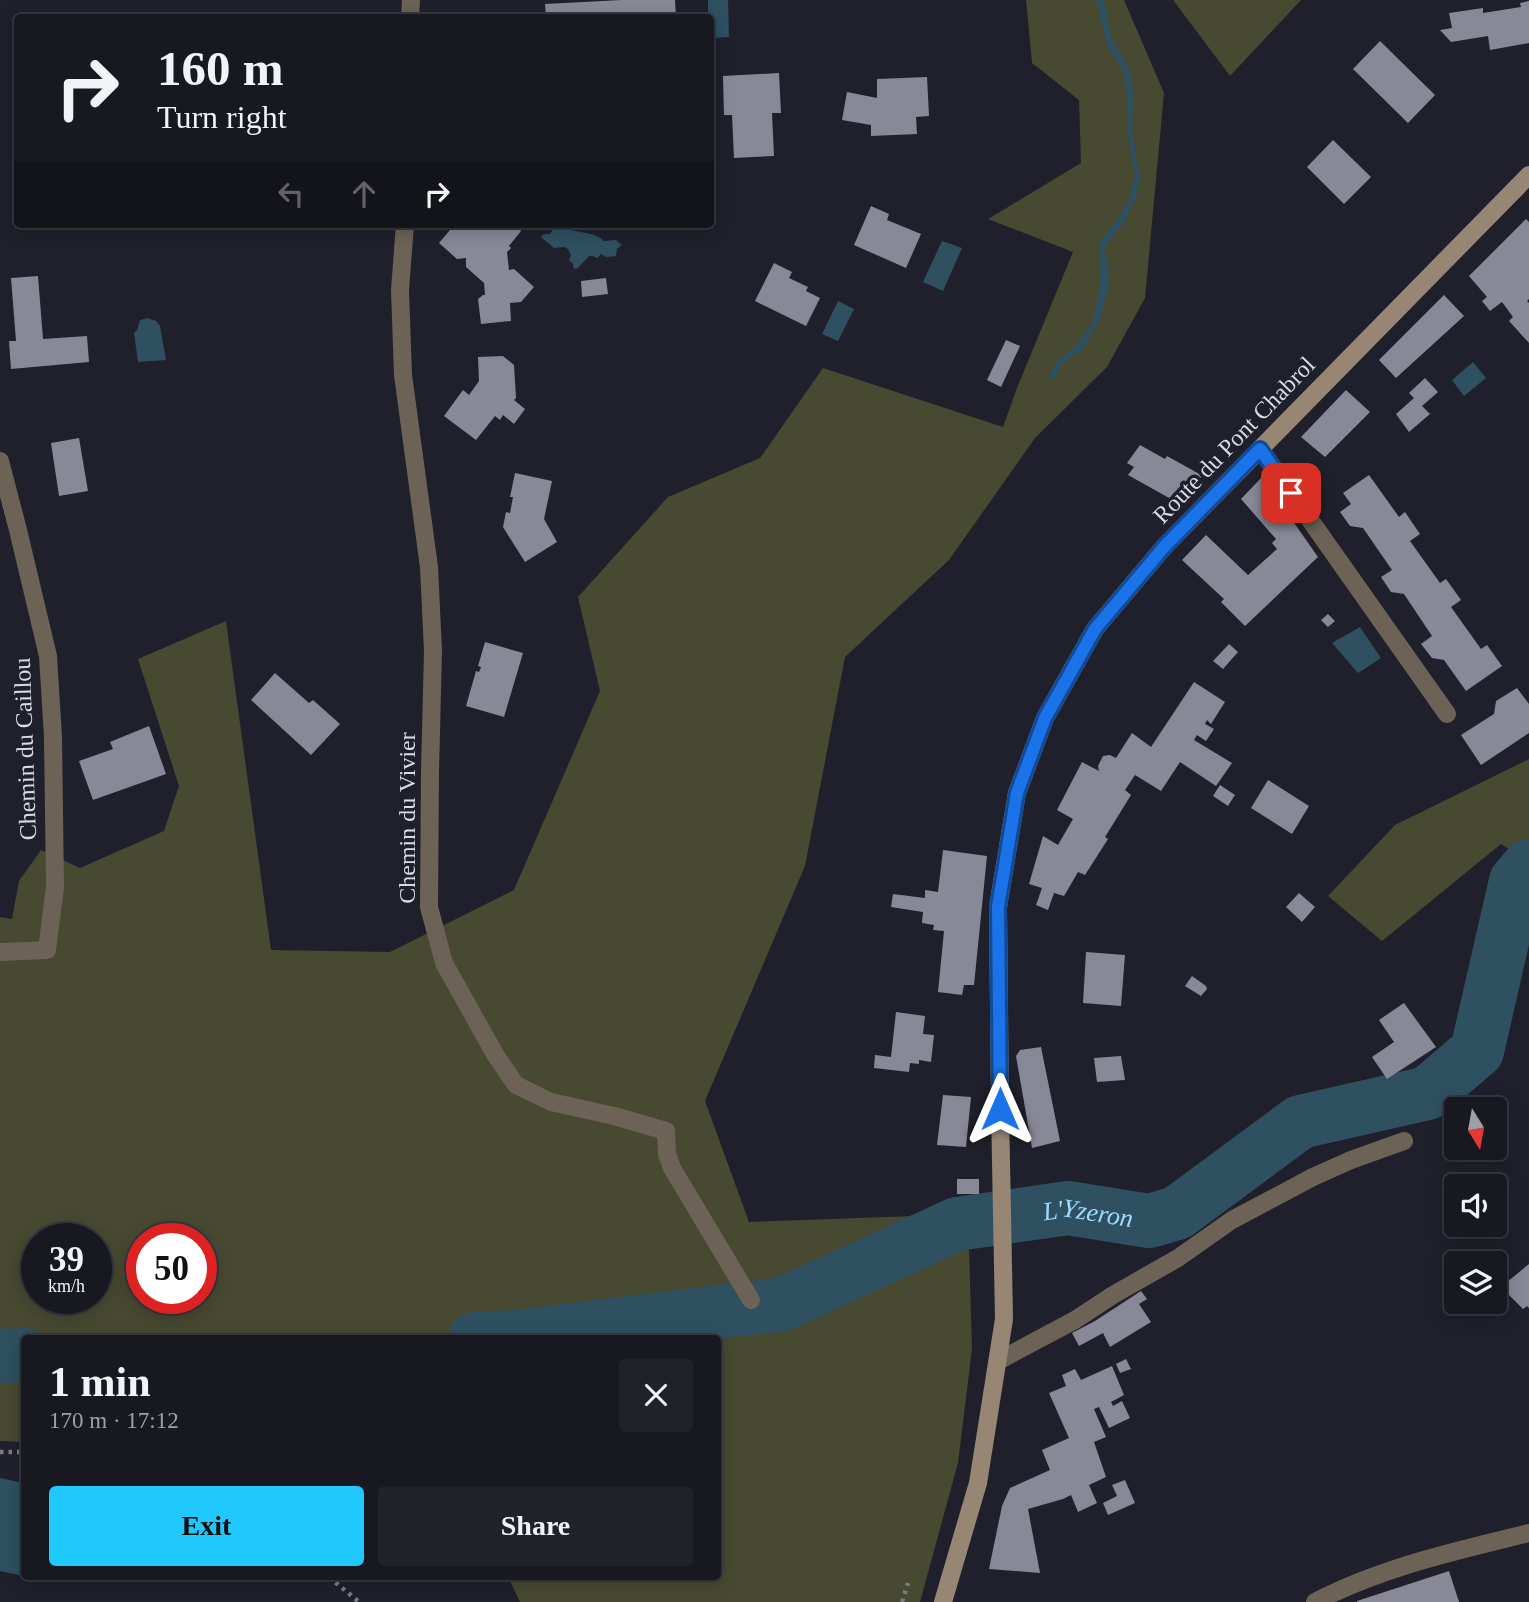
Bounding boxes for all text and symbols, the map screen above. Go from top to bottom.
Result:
text: 160 m [157,41,284,96]
icon: right [42,42,133,133]
text: Turn right [157,99,287,135]
icon: left [272,175,310,213]
icon: ahead [345,175,383,213]
icon: right [418,175,456,213]
street label: Route du Pont Chabrol [1148,351,1320,528]
pin [1261,463,1321,523]
icon: arrive [1272,474,1310,512]
street label: Chemin du Caillou [9,657,41,841]
street label: Chemin du Vivier [394,732,420,904]
position arrow [963,1072,1037,1146]
north arrow [1444,1097,1507,1160]
map controls [1444,1097,1507,1314]
button: sound [1444,1174,1507,1237]
water label: L'Yzeron [1040,1193,1135,1233]
speed limit sign: 50 [126,1223,217,1314]
text: 39 [49,1240,84,1279]
button: layers [1444,1251,1507,1314]
text: km/h [48,1276,85,1296]
button: close [619,1358,693,1432]
text: 1 min [49,1359,151,1405]
text: 170 m · 17:12 [49,1408,179,1433]
button: Exit [49,1486,364,1566]
button: Share [378,1486,693,1566]

